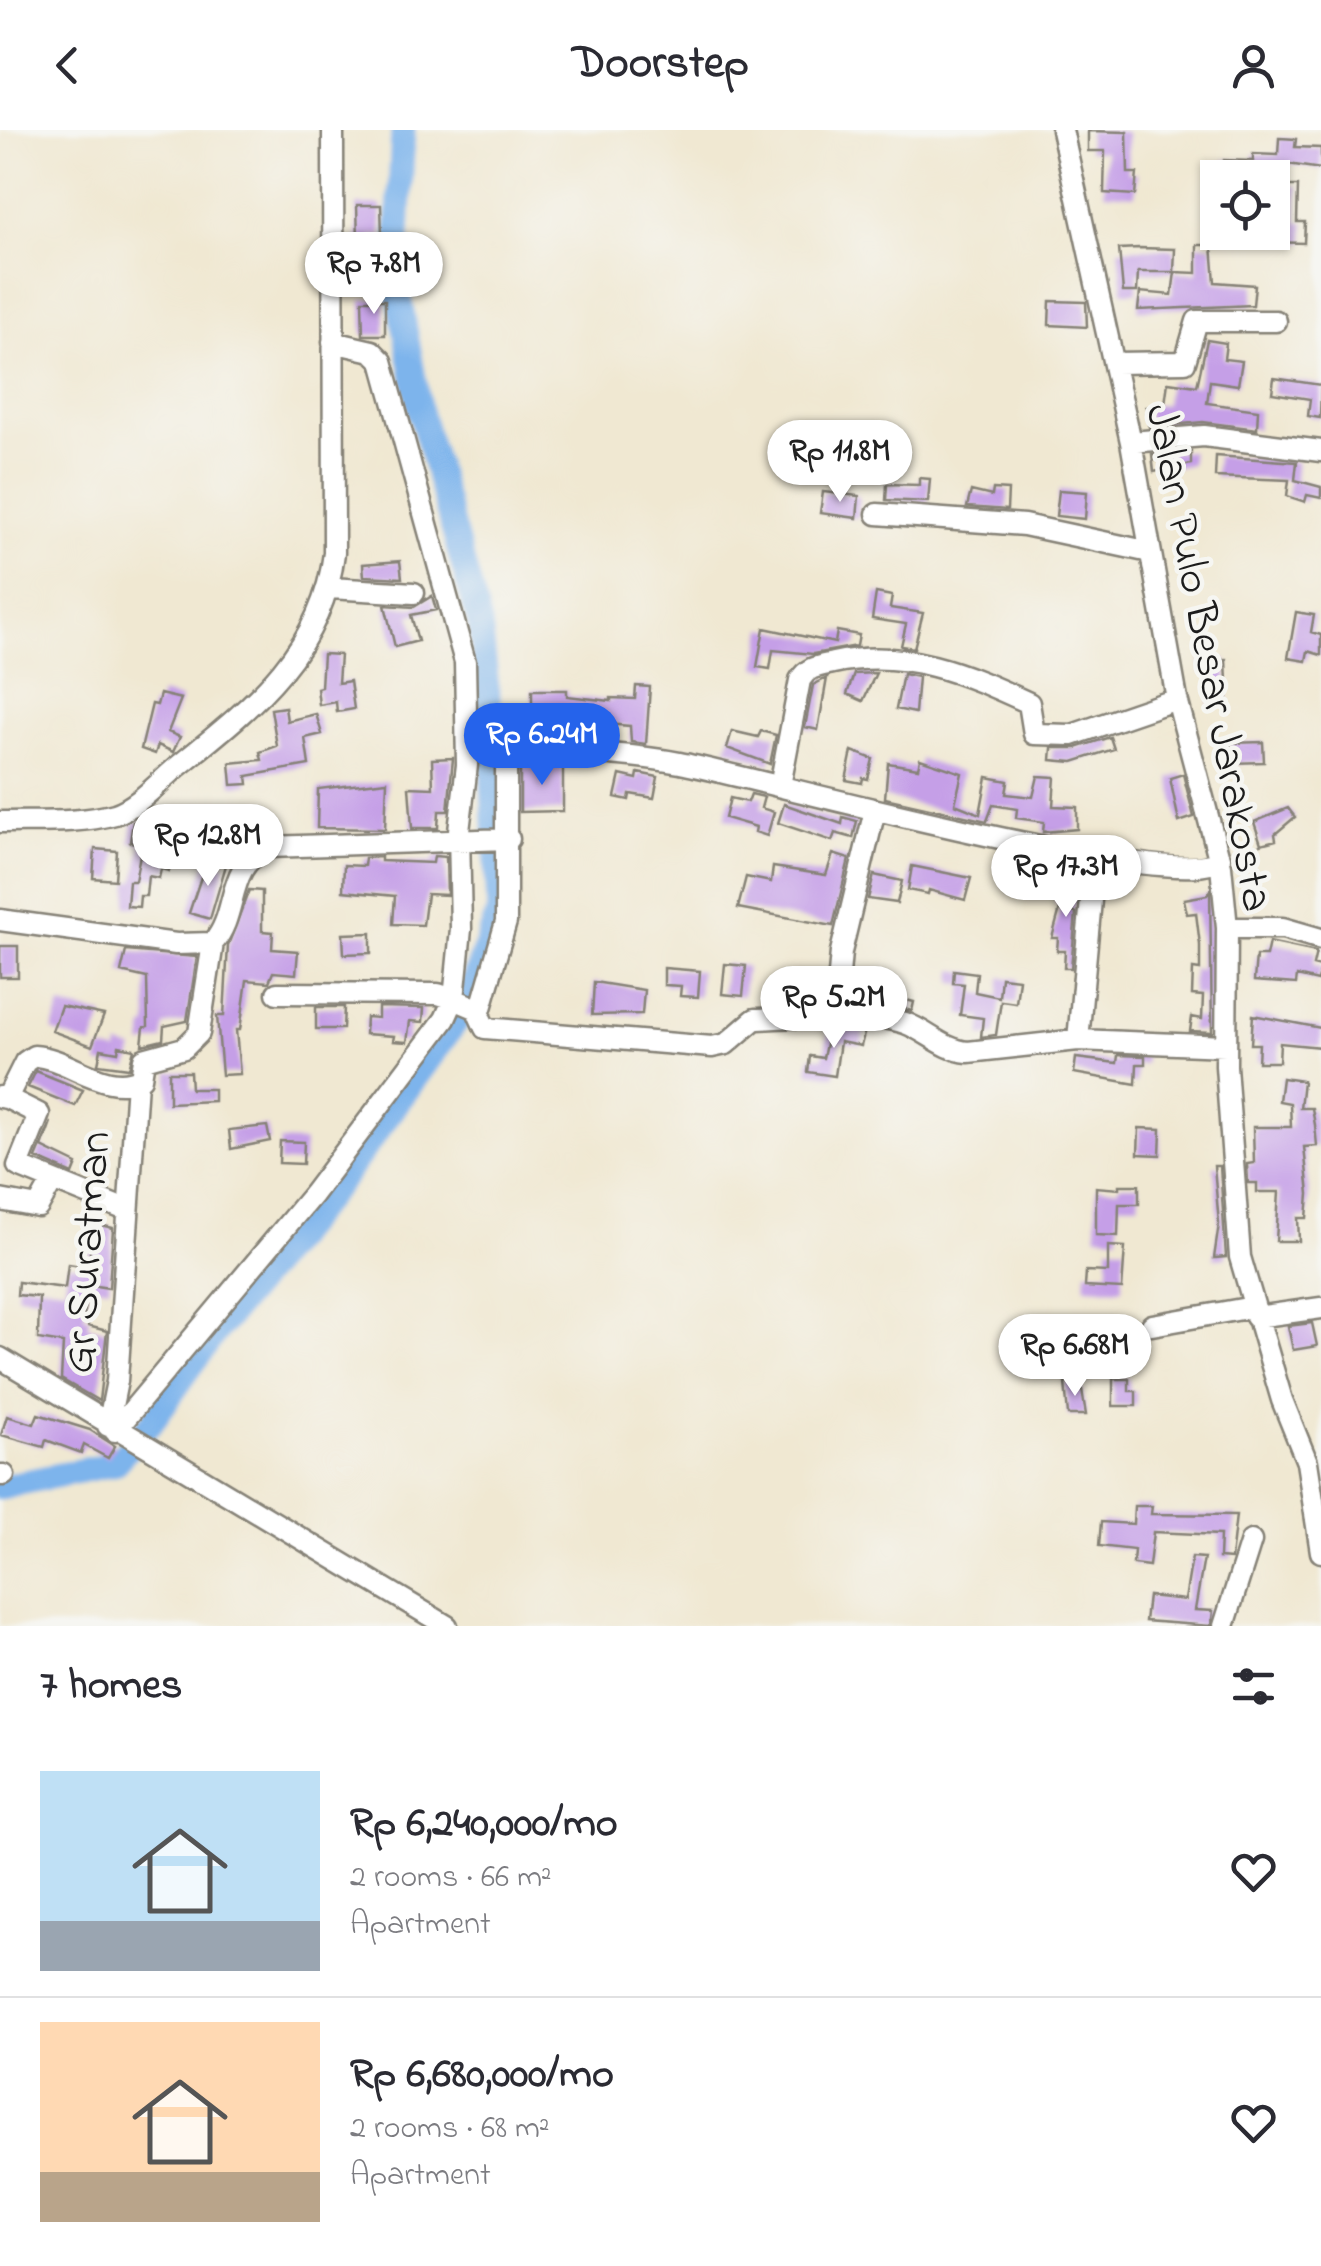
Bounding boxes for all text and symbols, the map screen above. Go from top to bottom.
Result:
text: Doorstep [572,32,749,98]
icon: back [40,38,95,93]
icon: person [1226,38,1281,93]
map controls [1200,160,1290,250]
button: locate [1200,160,1290,250]
pin: Rp 7.8M [282,232,466,317]
text: Rp 7.8M [327,241,421,288]
street label: Jalan Pulo Besar Jarakosta [1126,399,1289,917]
pin: Rp 11.8M [737,420,943,505]
text: Rp 11.8M [789,429,891,476]
pin: Rp 6.24M [439,703,645,788]
text: Rp 6.24M [486,712,598,759]
pin: Rp 12.8M [105,804,311,889]
text: Rp 12.8M [154,813,262,860]
pin: Rp 17.3M [963,835,1169,920]
text: Rp 17.3M [1013,844,1119,891]
pin: Rp 5.2M [742,966,926,1051]
text: Rp 5.2M [782,975,886,1022]
street label: Gr Suratman [48,1129,130,1376]
pin: Rp 6.68M [972,1314,1178,1399]
text: Rp 6.68M [1020,1323,1130,1370]
text: 7 homes [40,1656,182,1717]
icon: filters [1226,1659,1281,1714]
text: Rp 6,240,000/mo [350,1794,618,1855]
icon: home [120,1811,240,1931]
icon: heart [1226,1844,1281,1899]
text: 2 rooms · 66 m² [350,1855,552,1902]
text: Apartment [350,1902,491,1949]
text: Rp 6,680,000/mo [350,2045,614,2106]
icon: home [120,2062,240,2182]
icon: heart [1226,2095,1281,2150]
text: 2 rooms · 68 m² [350,2106,549,2153]
text: Apartment [350,2153,491,2200]

